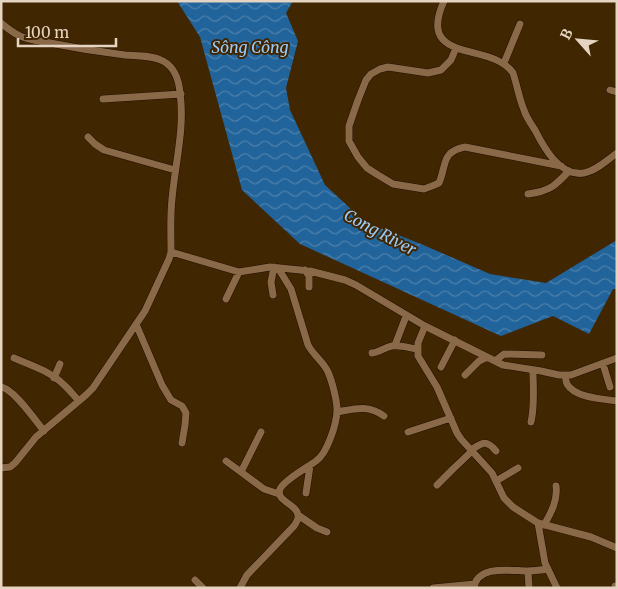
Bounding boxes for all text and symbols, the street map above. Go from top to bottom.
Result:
scale bar [18,15,115,47]
north arrow [553,15,603,65]
text: 100 m [25,23,69,42]
text: B [556,25,577,43]
water label: Sông Công [212,37,289,57]
water label: Cong River [341,205,420,260]

